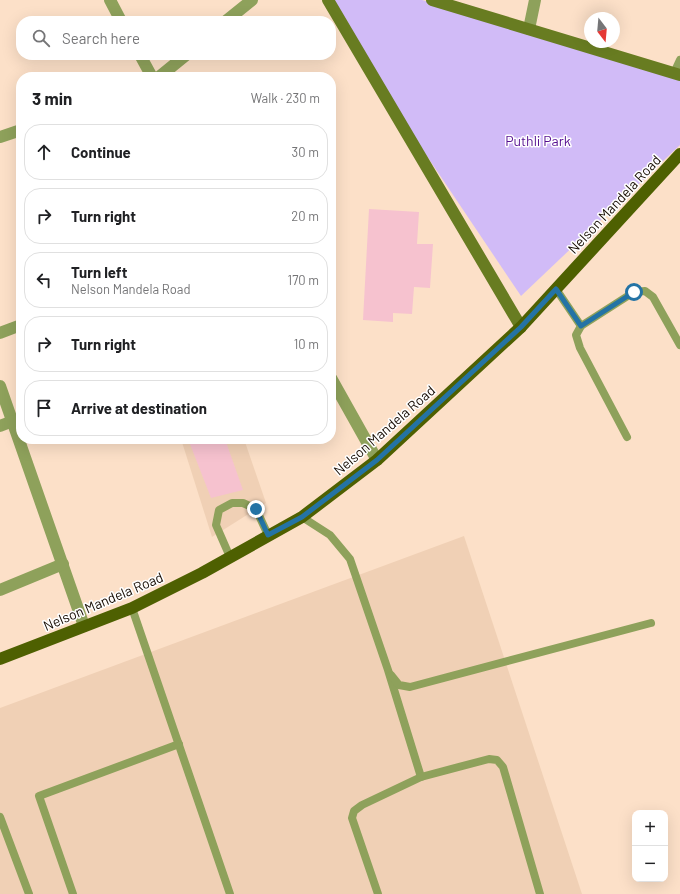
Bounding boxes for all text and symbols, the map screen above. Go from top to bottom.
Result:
north arrow [584,12,620,48]
search box [16,16,336,60]
icon: search [30,27,52,49]
text: Search here [62,29,140,47]
text: 3 min [32,88,72,108]
text: Walk · 230 m [251,90,320,106]
park label: Puthli Park [505,132,571,149]
icon: ahead [33,141,55,163]
text: Continue [71,143,131,161]
text: 30 m [292,144,319,160]
street label: Nelson Mandela Road [564,151,664,257]
icon: right [33,205,55,227]
text: Turn right [71,207,136,225]
text: 20 m [291,208,319,224]
text: Turn left [71,263,127,281]
icon: left [33,269,55,291]
text: 170 m [288,272,319,288]
text: Nelson Mandela Road [71,281,191,297]
route start [625,283,643,301]
icon: right [33,333,55,355]
text: Turn right [71,335,136,353]
text: 10 m [294,336,319,352]
street label: Nelson Mandela Road [330,381,438,479]
icon: arrive [33,397,55,419]
text: Arrive at destination [71,399,207,417]
route end [247,500,265,518]
street label: Nelson Mandela Road [40,568,166,634]
map controls [632,810,668,882]
button: + [632,810,668,846]
button: − [632,846,668,882]

